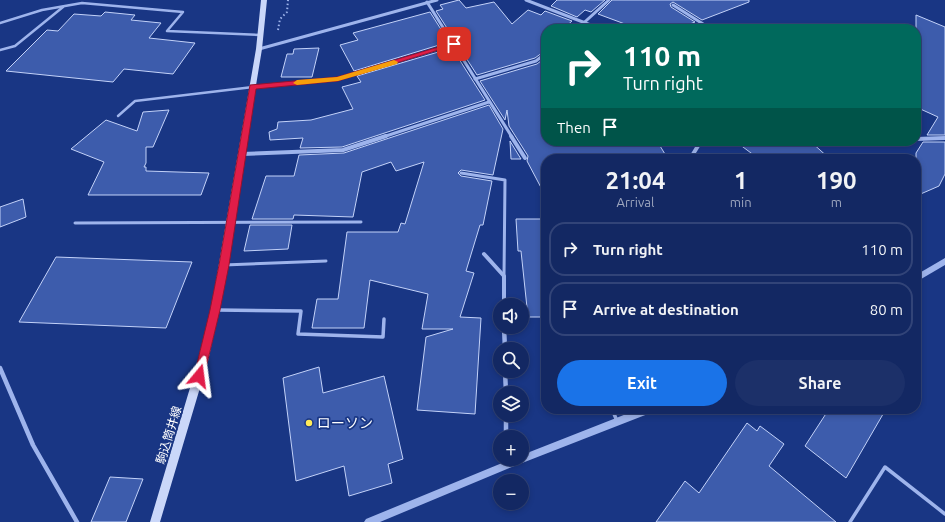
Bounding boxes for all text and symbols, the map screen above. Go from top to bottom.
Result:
pin [437,27,471,61]
icon: arrive [443,33,465,55]
icon: right [557,40,609,92]
text: 110 m [623,40,701,71]
text: Turn right [623,73,703,93]
icon: arrive [599,116,621,138]
text: Then [557,119,591,136]
text: 21:04 [605,167,665,194]
text: 1 [734,167,747,194]
text: 190 [816,167,857,194]
text: Arrival [616,195,654,209]
text: min [730,195,752,209]
text: m [831,195,842,209]
icon: right [559,238,581,260]
text: Turn right [593,241,663,258]
text: 110 m [861,241,903,258]
map controls [493,298,529,510]
button: sound [493,298,529,334]
icon: arrive [559,298,581,320]
text: Arrive at destination [593,301,739,318]
text: 80 m [870,301,903,318]
button: search [493,342,529,378]
position arrow [178,355,220,397]
button: Exit [557,360,727,406]
button: Share [735,360,905,406]
button: layers [493,386,529,422]
street label: 駒込筒井線 [154,404,184,465]
place label: ローソン [317,415,373,431]
marker: ローソン [304,418,314,428]
button: + [493,430,529,466]
button: − [493,474,529,510]

